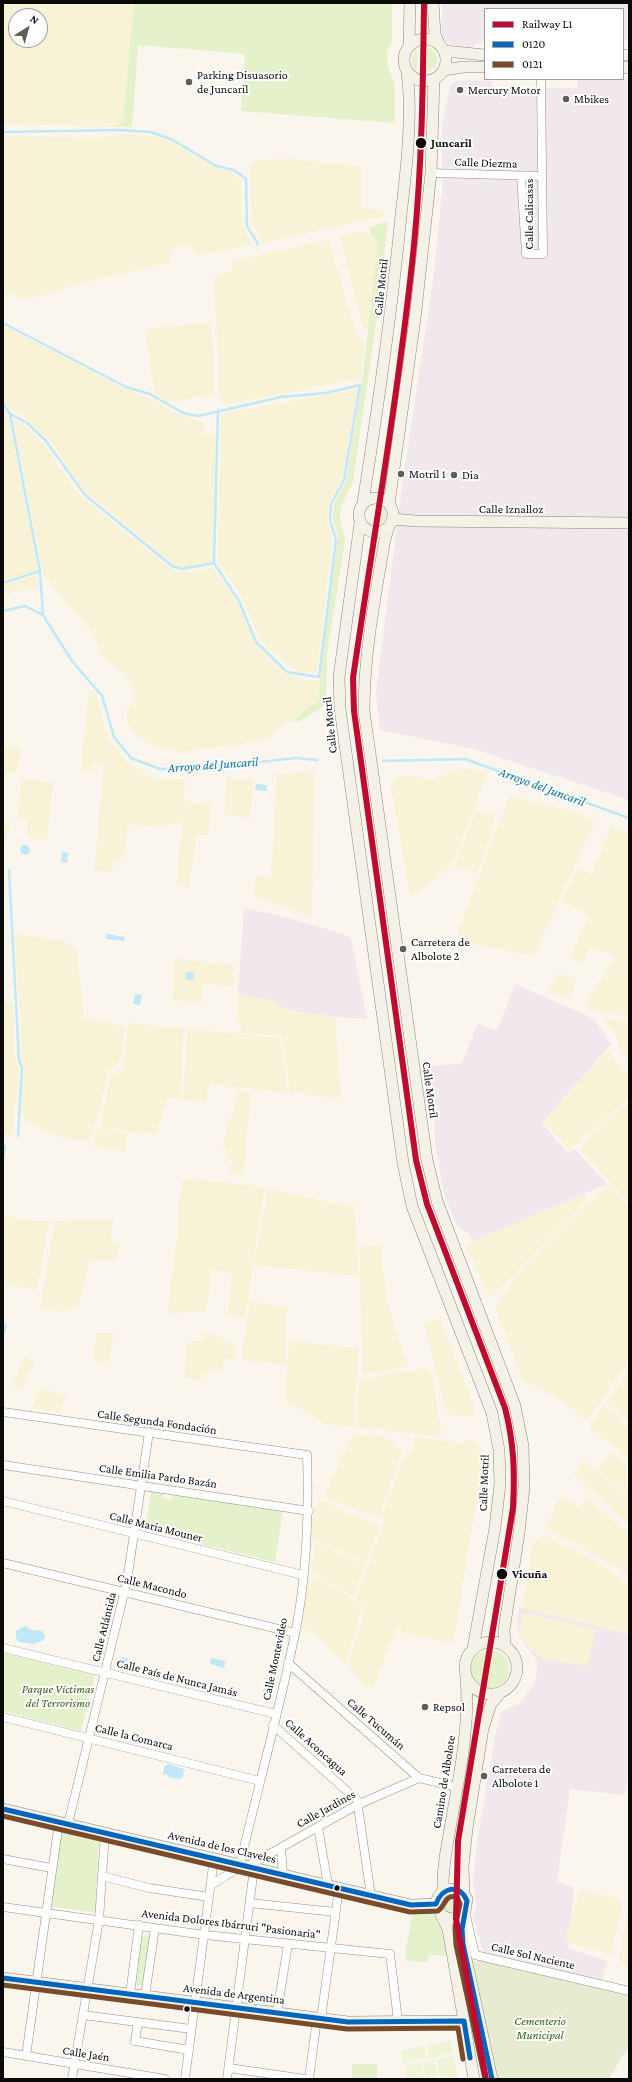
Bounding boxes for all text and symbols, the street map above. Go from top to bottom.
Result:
north arrow [8,8,48,48]
legend [484,8,624,80]
text: N [28,12,41,26]
text: Railway L1 [522,17,572,31]
text: 0120 [522,37,545,51]
text: 0121 [522,57,542,71]
place label: Parking Disuasorio de Juncaril [197,68,288,96]
marker: Parking Disuasorio de Juncaril [184,77,194,87]
place label: Mercury Motor [468,83,541,97]
marker: Mercury Motor [455,85,465,95]
place label: Mbikes [574,92,609,106]
marker: Mbikes [561,94,571,104]
marker: Juncaril [414,136,428,150]
place label: Juncaril [431,136,472,150]
street label: Calle Diezma [454,155,518,171]
street label: Calle Calicasas [522,179,536,249]
street label: Calle Motril [371,258,391,316]
place label: Motril 1 [409,467,446,481]
place label: Dia [462,468,479,482]
marker: Motril 1 [396,469,406,479]
marker: Dia [449,470,459,480]
street label: Calle Iznalloz [479,502,543,516]
street label: Calle Motril [320,696,340,754]
water label: Arroyo del Juncaril [167,754,259,776]
water label: Arroyo del Juncaril [497,764,587,810]
place label: Carretera de Albolote 2 [411,935,470,963]
marker: Carretera de Albolote 2 [398,944,408,954]
street label: Calle Motril [419,1061,441,1119]
street label: Calle Segunda Fondación [96,1406,218,1438]
street label: Calle Motril [476,1454,492,1512]
street label: Calle Emilia Pardo Bazán [98,1461,218,1491]
street label: Calle Maria Mouner [108,1508,204,1546]
marker: Vicuña [495,1567,509,1581]
place label: Vicuña [512,1567,547,1581]
street label: Calle Macondo [116,1570,188,1602]
street label: Calle Atlántida [88,1591,120,1663]
street label: Calle Montevideo [259,1616,291,1702]
street label: Calle País de Nunca Jamás [115,1656,239,1700]
park label: Parque Víctimas del Terrorismo [22,1682,94,1710]
street label: Calle Tucumán [344,1695,408,1753]
place label: Repsol [433,1700,465,1714]
marker: Repsol [420,1702,430,1712]
street label: Calle Aconcagua [282,1715,350,1779]
street label: Calle la Comarca [93,1720,175,1754]
street label: Camino de Albolote [430,1734,458,1830]
place label: Carretera de Albolote 1 [492,1762,551,1790]
marker: Carretera de Albolote 1 [479,1771,489,1781]
street label: Calle Jardines [294,1787,358,1831]
street label: Avenida de los Claveles [167,1828,277,1866]
unlabelled marker [332,1883,342,1893]
street label: Avenida Dolores Ibárruri "Pasionaria" [141,1906,321,1942]
street label: Calle Sol Naciente [490,1939,576,1973]
street label: Avenida de Argentina [182,1981,286,2007]
unlabelled marker [182,2004,192,2014]
park label: Cementerio Municipal [514,2014,566,2042]
street label: Calle Jaén [62,2043,110,2065]

